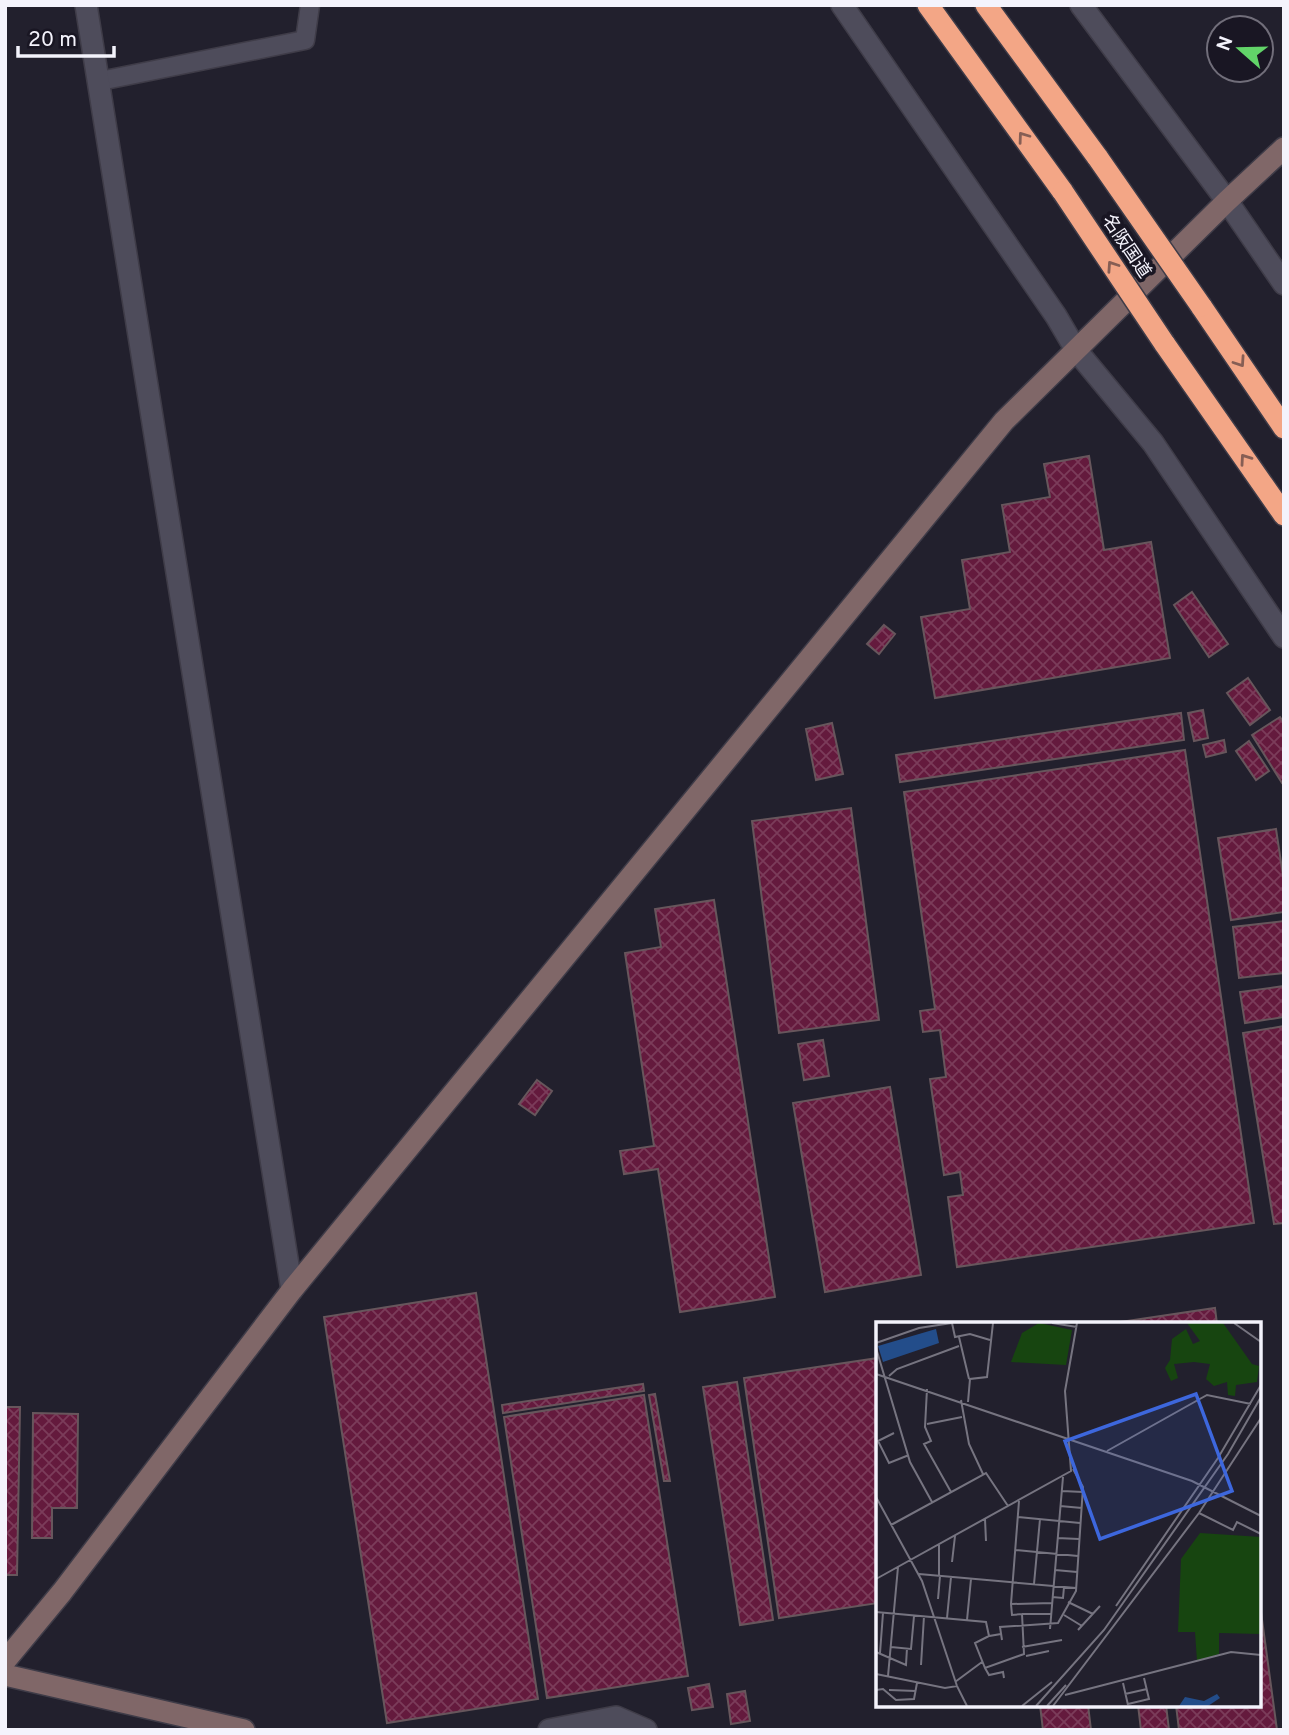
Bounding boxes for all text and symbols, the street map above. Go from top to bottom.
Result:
scale bar [18,14,114,58]
north arrow [1205,14,1275,84]
text: 20 m [28,27,77,54]
text: N [1212,33,1240,54]
one-way arrow [1018,132,1031,144]
street label: 名阪国道 [1096,211,1155,283]
one-way arrow [1108,261,1121,274]
one-way arrow [1232,355,1245,368]
one-way arrow [1241,454,1253,467]
inset map [876,1322,1261,1707]

